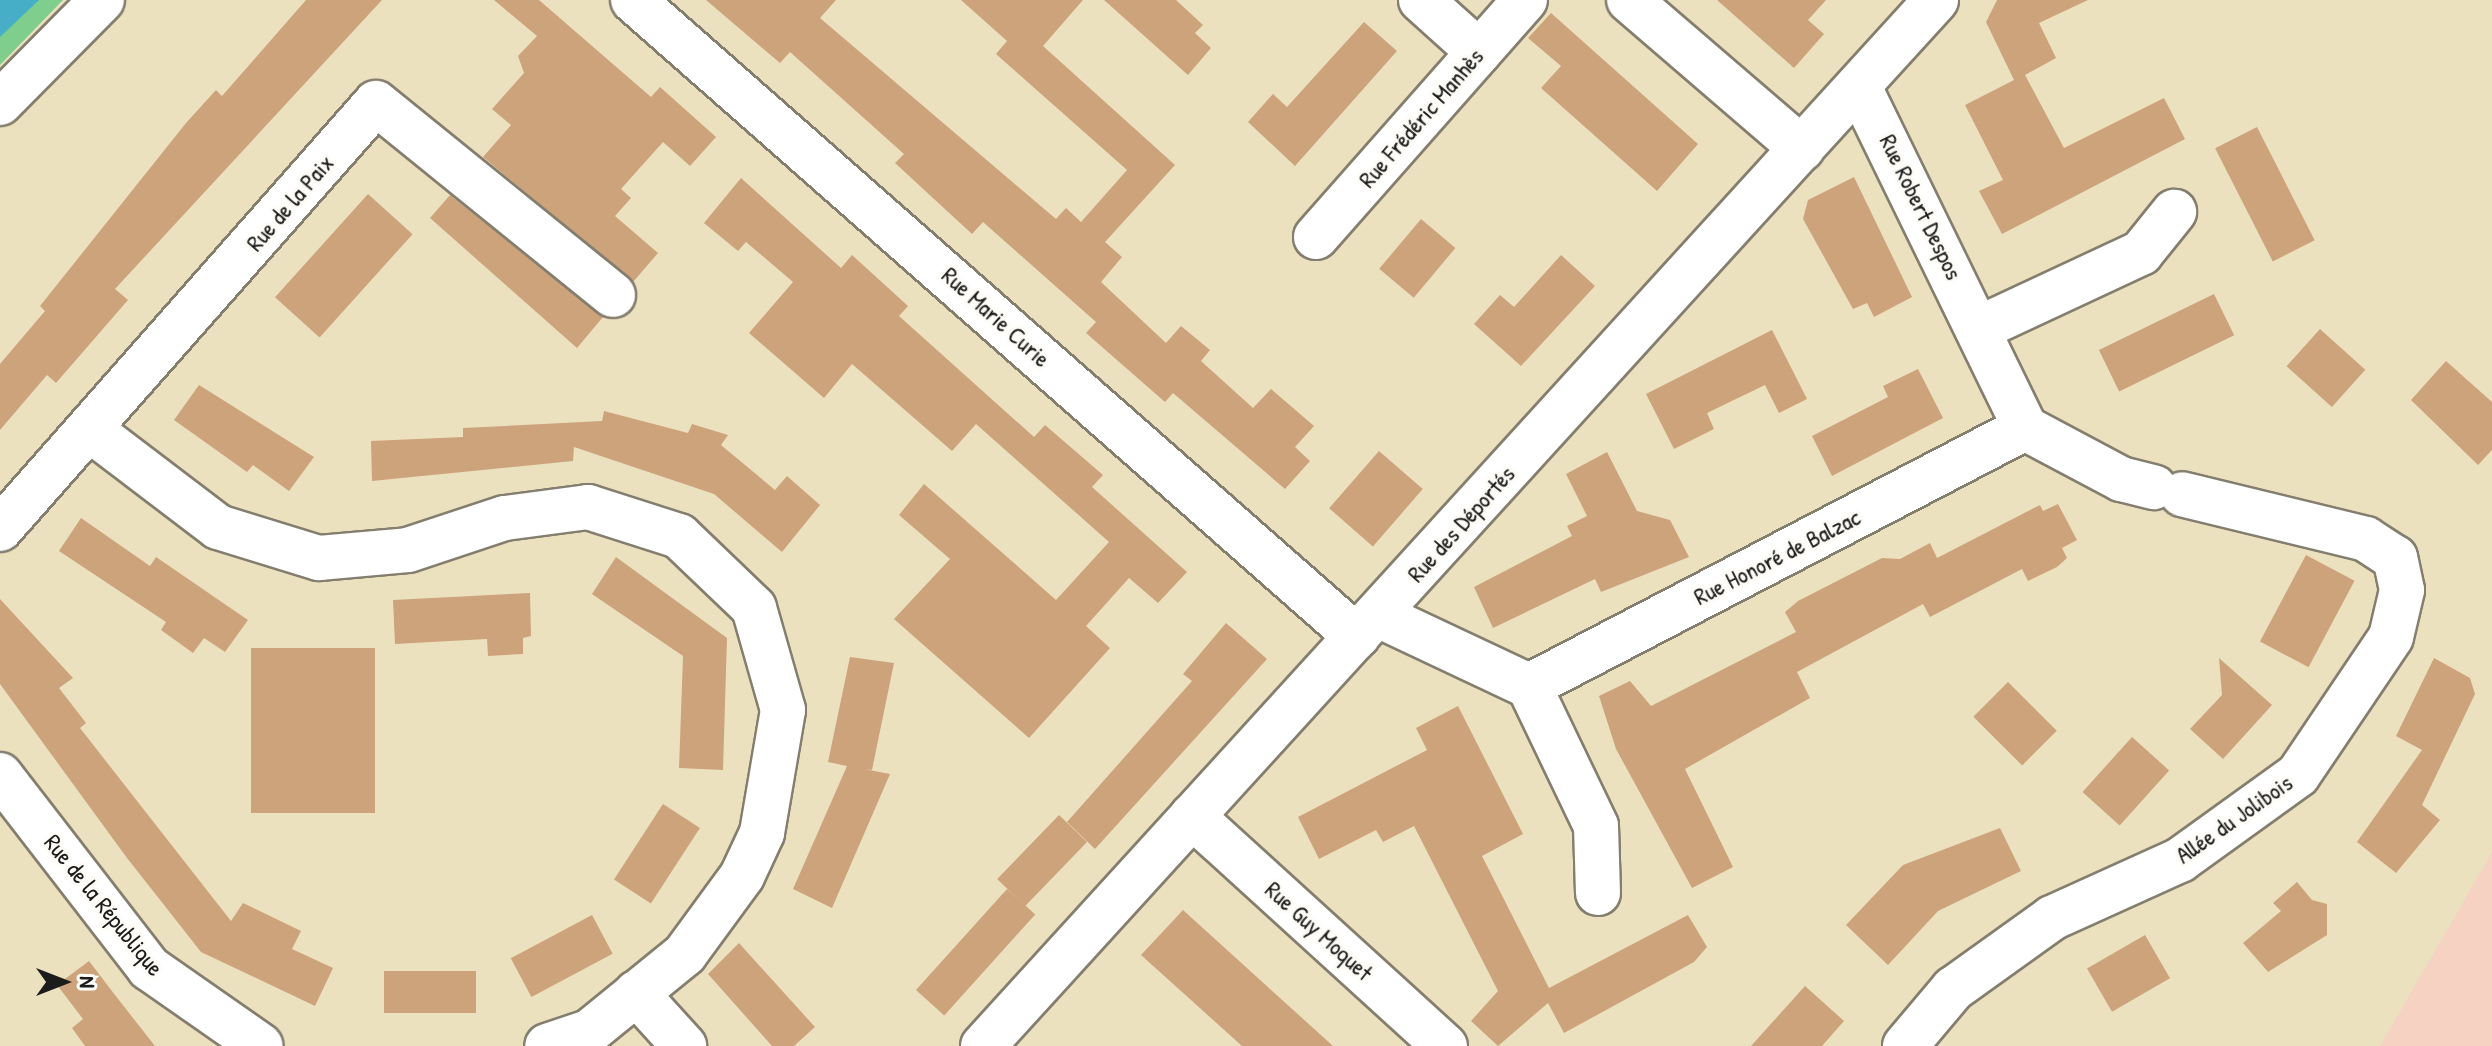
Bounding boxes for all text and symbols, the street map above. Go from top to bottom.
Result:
street label: Rue Frédéric Manhès [1353,42,1489,194]
street label: Rue Robert Despos [1873,130,1969,284]
street label: Rue de la Paix [240,149,340,257]
street label: Rue Marie Curie [936,261,1056,373]
street label: Rue des Déportés [1401,460,1521,588]
street label: Rue Honoré de Balzac [1689,503,1865,611]
street label: Allée du Jolibois [2170,768,2298,870]
street label: Rue de la République [38,829,170,981]
street label: Rue Guy Moquet [1259,875,1379,987]
north arrow [24,942,104,1022]
text: N [73,976,103,988]

